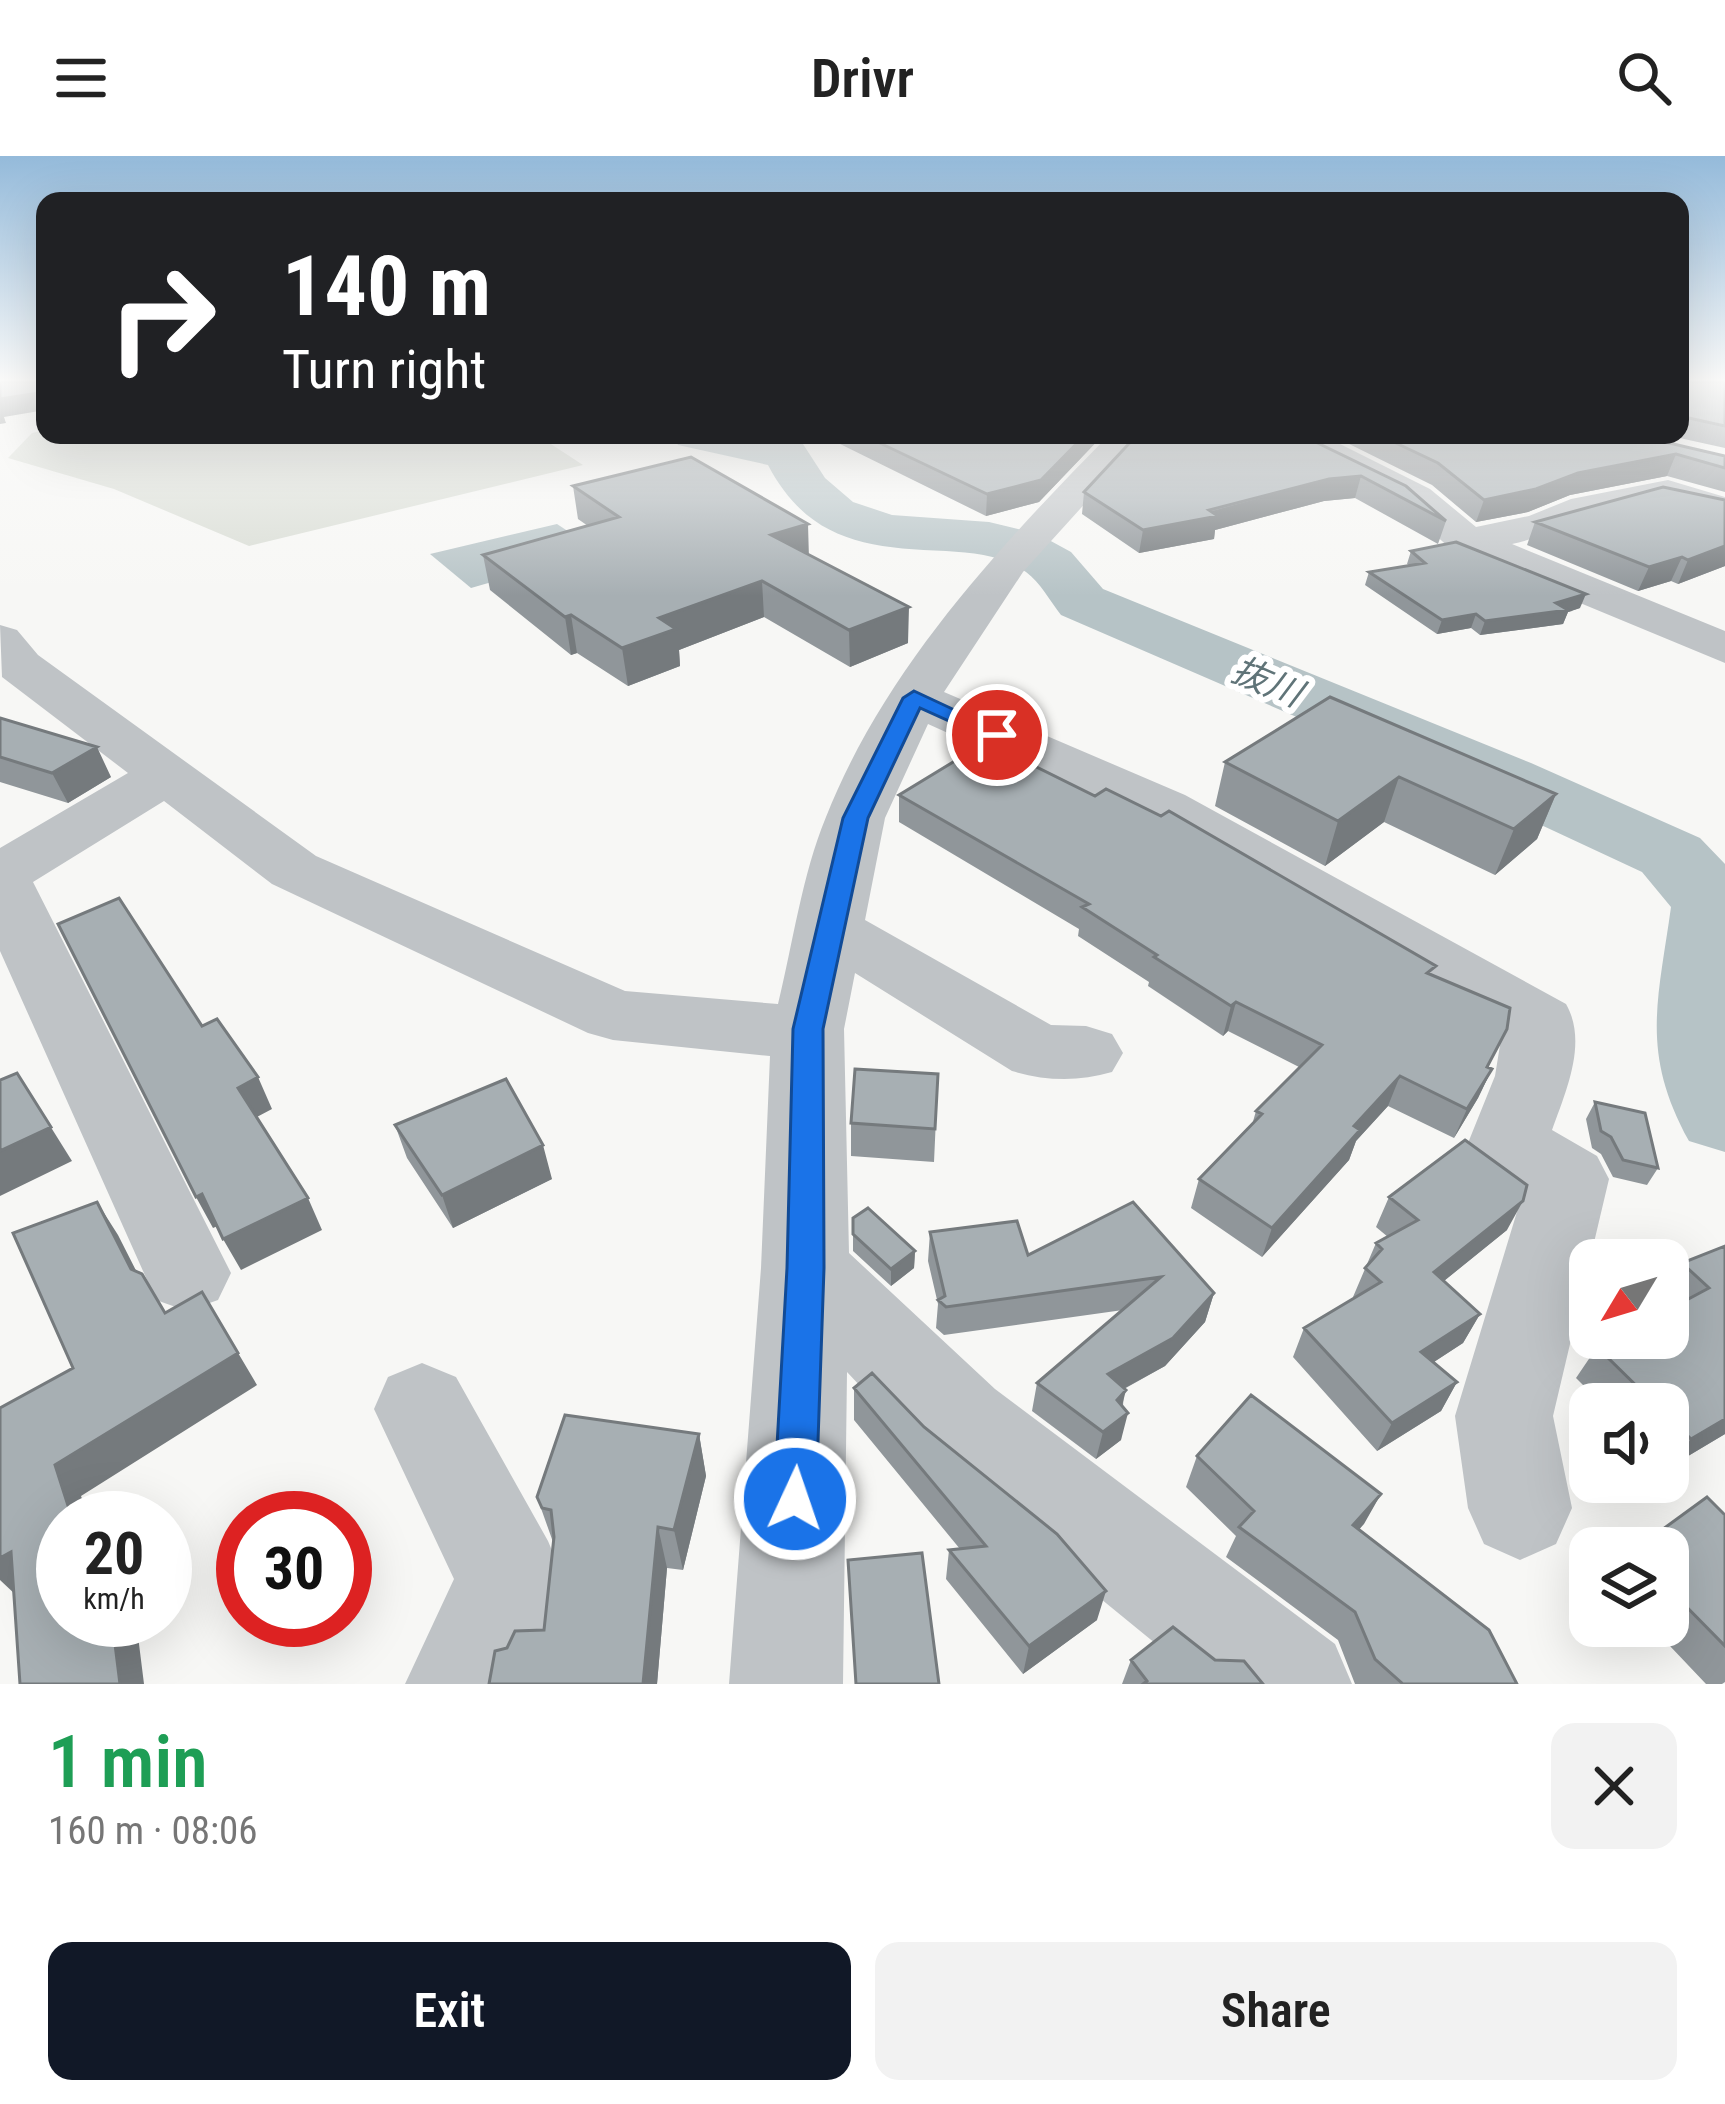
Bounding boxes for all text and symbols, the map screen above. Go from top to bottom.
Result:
icon: menu [48,45,114,111]
icon: search [1611,45,1677,111]
text: Drivr [811,47,914,110]
text: 140 m [282,237,491,336]
icon: right [84,240,240,396]
text: Turn right [282,338,486,401]
water label: 抜川 [1226,649,1312,717]
pin [946,684,1048,786]
icon: arrive [964,702,1030,768]
north arrow [1569,1239,1689,1359]
map controls [1569,1239,1689,1647]
button: sound [1569,1383,1689,1503]
position arrow [732,1436,858,1562]
speed limit sign: 30 [216,1491,372,1647]
text: 20 [84,1518,144,1589]
button: layers [1569,1527,1689,1647]
text: km/h [83,1581,145,1616]
text: 1 min [48,1720,207,1805]
button: close [1551,1723,1677,1849]
text: 160 m · 08:06 [48,1808,258,1854]
button: Exit [48,1942,851,2080]
button: Share [875,1942,1677,2080]

